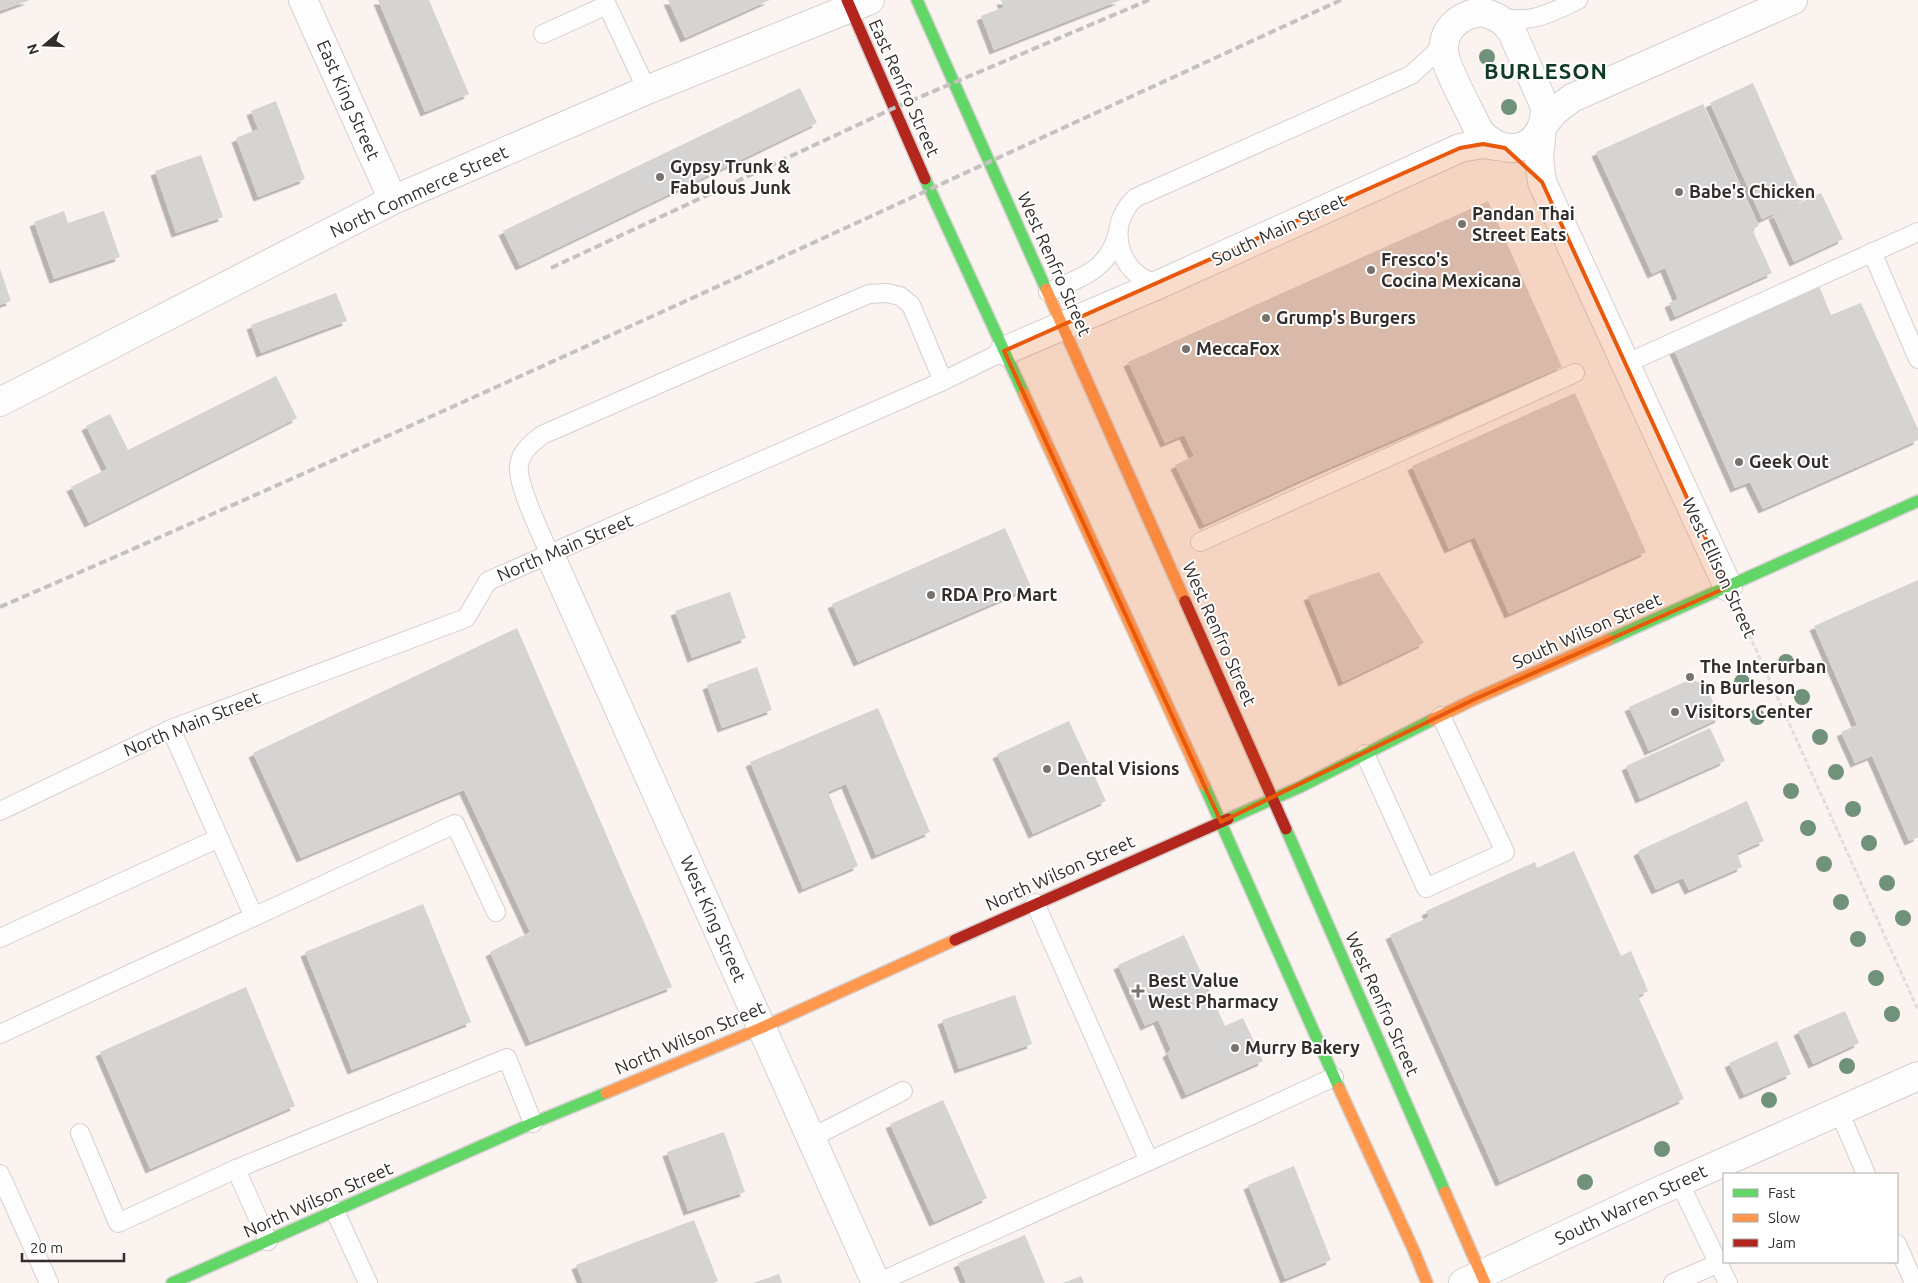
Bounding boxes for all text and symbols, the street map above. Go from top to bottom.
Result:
street label: East Renfro Street [866,16,944,159]
north arrow [20,20,70,70]
street label: East King Street [314,37,384,163]
text: N [23,42,42,57]
district label: BURLESON [1484,58,1608,83]
street label: North Commerce Street [327,141,511,241]
place label: Gypsy Trunk & Fabulous Junk [670,156,791,197]
marker: Gypsy Trunk & Fabulous Junk [654,171,666,183]
place label: Babe's Chicken [1689,181,1815,201]
marker: Babe's Chicken [1673,186,1685,198]
street label: West Renfro Street [1014,189,1096,339]
street label: South Main Street [1208,189,1349,269]
place label: Pandan Thai Street Eats [1472,203,1575,244]
marker: Pandan Thai Street Eats [1456,218,1468,230]
place label: Fresco's Cocina Mexicana [1381,249,1521,290]
marker: Fresco's Cocina Mexicana [1365,264,1377,276]
place label: Grump's Burgers [1276,307,1416,327]
marker: Grump's Burgers [1260,312,1272,324]
place label: MeccaFox [1196,338,1280,358]
marker: MeccaFox [1180,343,1192,355]
place label: Geek Out [1749,451,1829,471]
marker: Geek Out [1733,456,1745,468]
street label: West Ellison Street [1679,494,1761,641]
street label: North Main Street [494,509,636,585]
street label: West Renfro Street [1179,559,1261,709]
place label: RDA Pro Mart [941,584,1057,604]
street label: South Wilson Street [1509,588,1664,672]
marker: RDA Pro Mart [925,589,937,601]
place label: The Interurban in Burleson [1700,656,1826,697]
marker: The Interurban in Burleson [1684,671,1696,683]
street label: North Main Street [120,687,263,760]
place label: Visitors Center [1685,701,1813,721]
marker: Visitors Center [1669,706,1681,718]
place label: Dental Visions [1057,758,1180,778]
marker: Dental Visions [1041,763,1053,775]
street label: North Wilson Street [982,830,1137,914]
street label: West King Street [677,852,751,985]
street label: West Renfro Street [1342,929,1424,1079]
place label: Best Value West Pharmacy [1148,970,1279,1011]
marker: Best Value West Pharmacy [1132,985,1144,997]
street label: North Wilson Street [612,996,768,1078]
place label: Murry Bakery [1245,1037,1360,1057]
marker: Murry Bakery [1229,1042,1241,1054]
street label: North Wilson Street [240,1157,395,1241]
street label: South Warren Street [1551,1160,1710,1248]
legend [1723,1173,1898,1263]
text: Fast [1768,1184,1796,1201]
text: Slow [1768,1209,1801,1226]
scale bar [22,1230,125,1262]
text: Jam [1768,1234,1796,1251]
text: 20 m [30,1239,63,1256]

